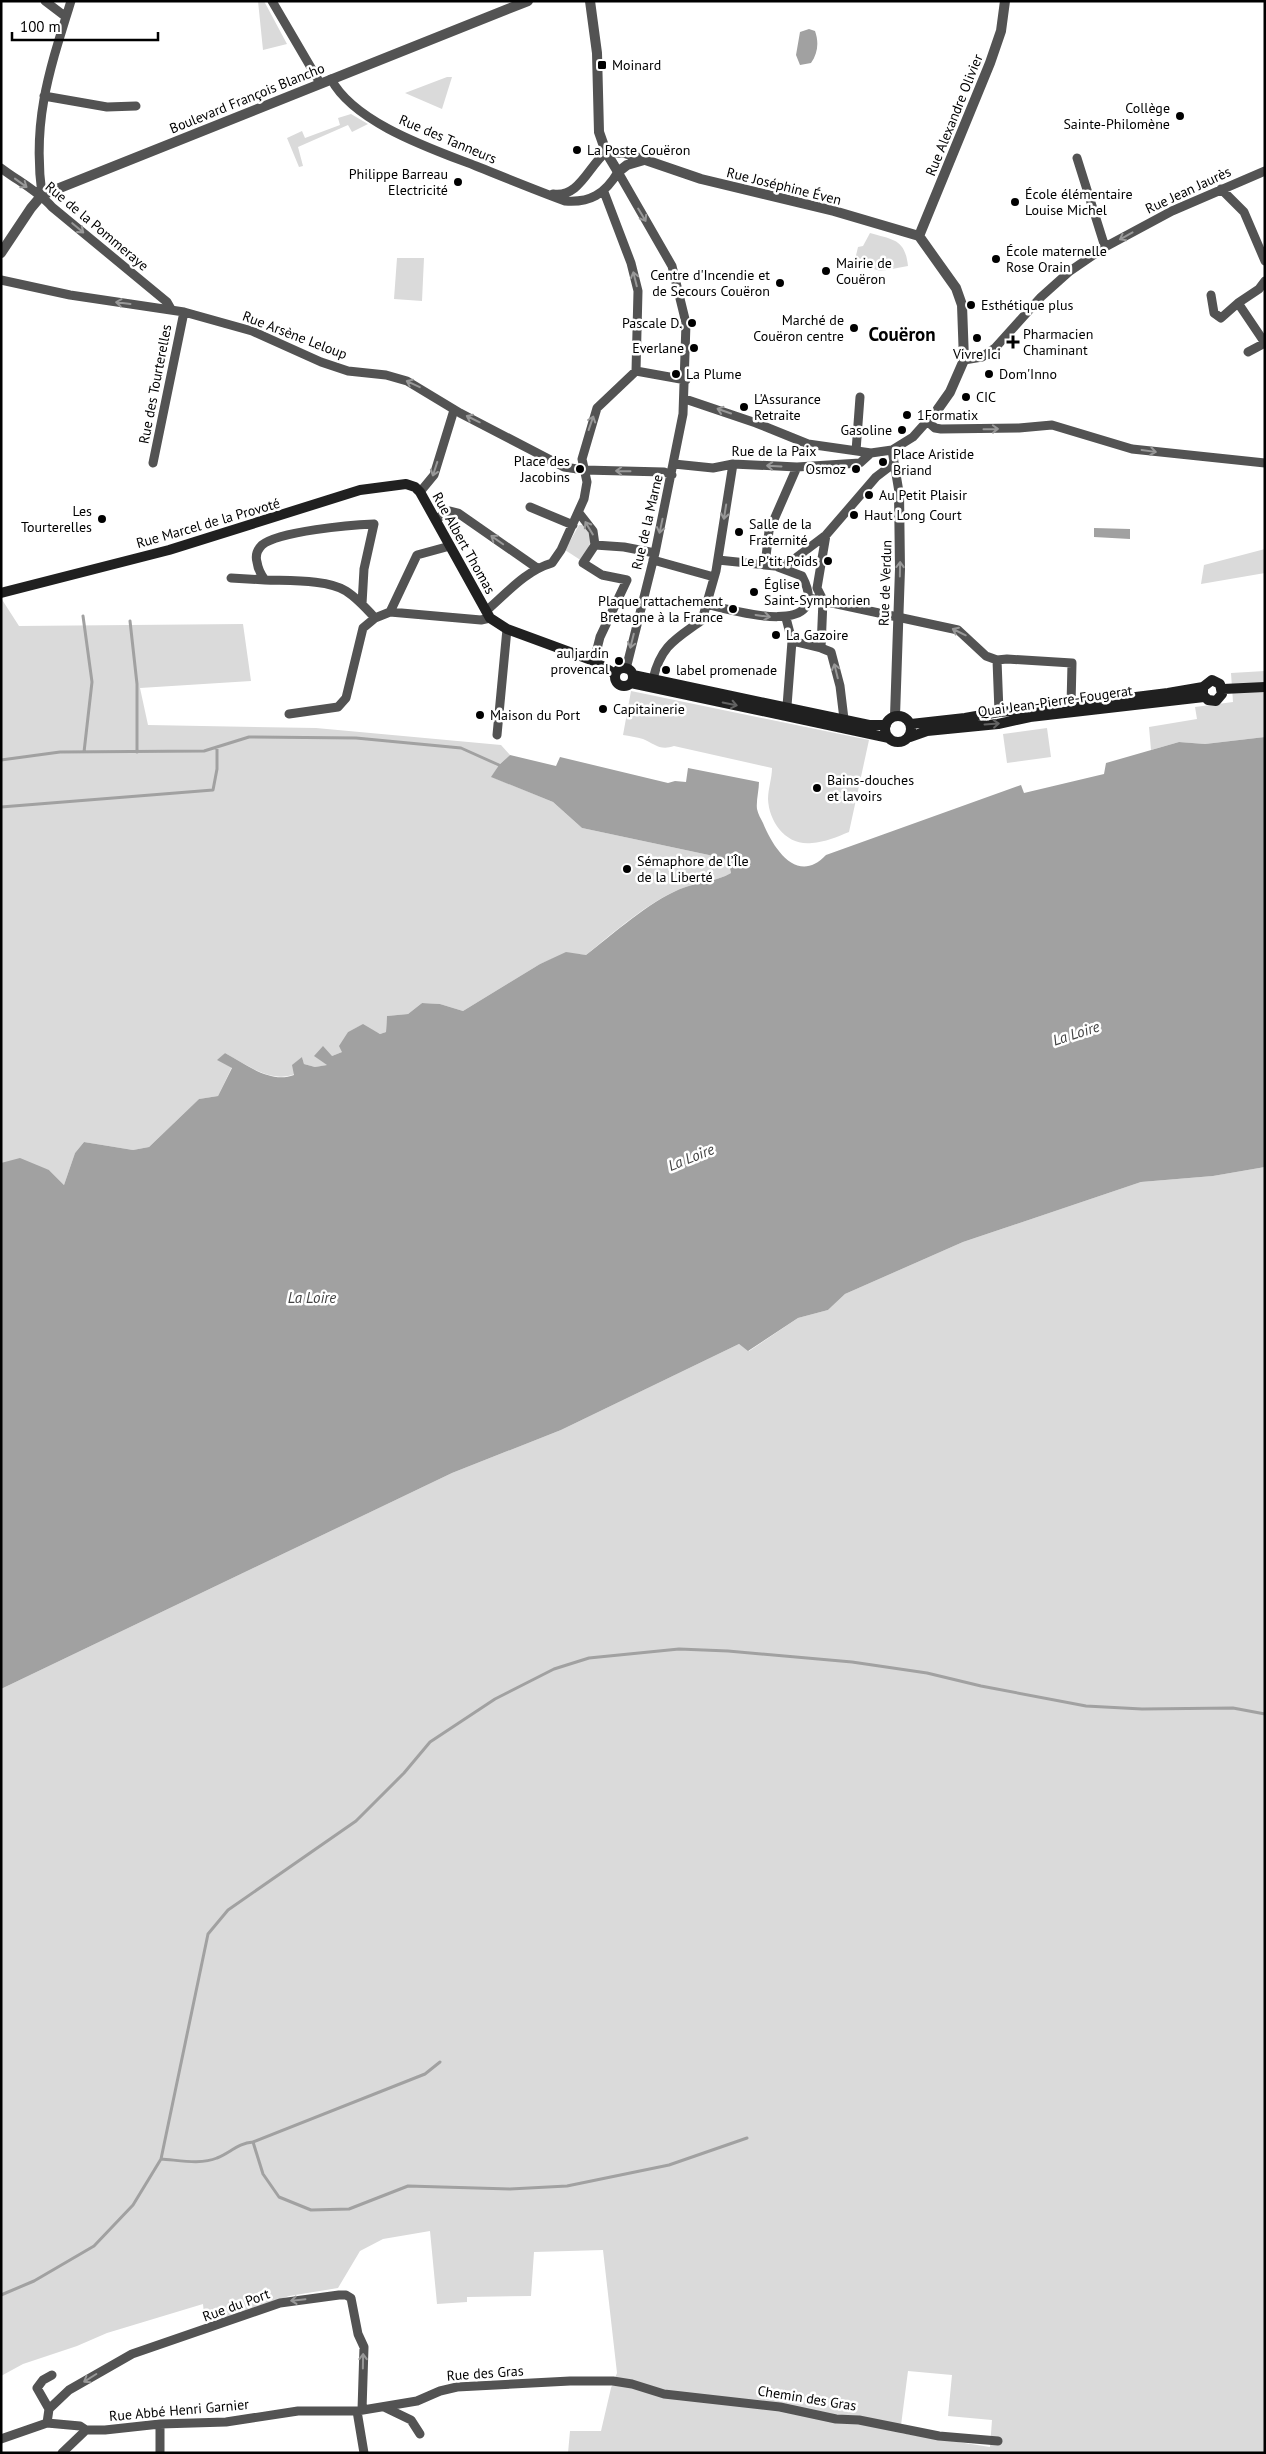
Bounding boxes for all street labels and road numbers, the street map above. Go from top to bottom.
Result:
street label: Rue Alexandre Olivier [921,51,987,179]
street label: Boulevard François Blancho [167,59,327,137]
street label: Rue des Tanneurs [396,110,500,168]
street label: Rue Jean Jaurès [1142,162,1234,218]
street label: Rue Joséphine Éven [725,163,843,209]
street label: Rue de la Pommeraye [42,177,152,275]
street label: Rue Arsène Leloup [240,307,350,363]
street label: Rue des Tourterelles [135,323,175,445]
street label: Rue de la Paix [732,442,816,460]
street label: Rue de la Marne [627,473,667,571]
street label: Rue Albert Thomas [429,489,499,597]
street label: Rue Marcel de la Provoté [134,494,282,552]
street label: Rue de Verdun [874,540,896,626]
street label: Quai Jean-Pierre-Fougerat [976,681,1134,721]
street label: Rue du Port [200,2284,272,2325]
street label: Rue des Gras [446,2361,524,2385]
street label: Chemin des Gras [756,2381,858,2415]
street label: Rue Abbé Henri Garnier [108,2395,250,2425]

